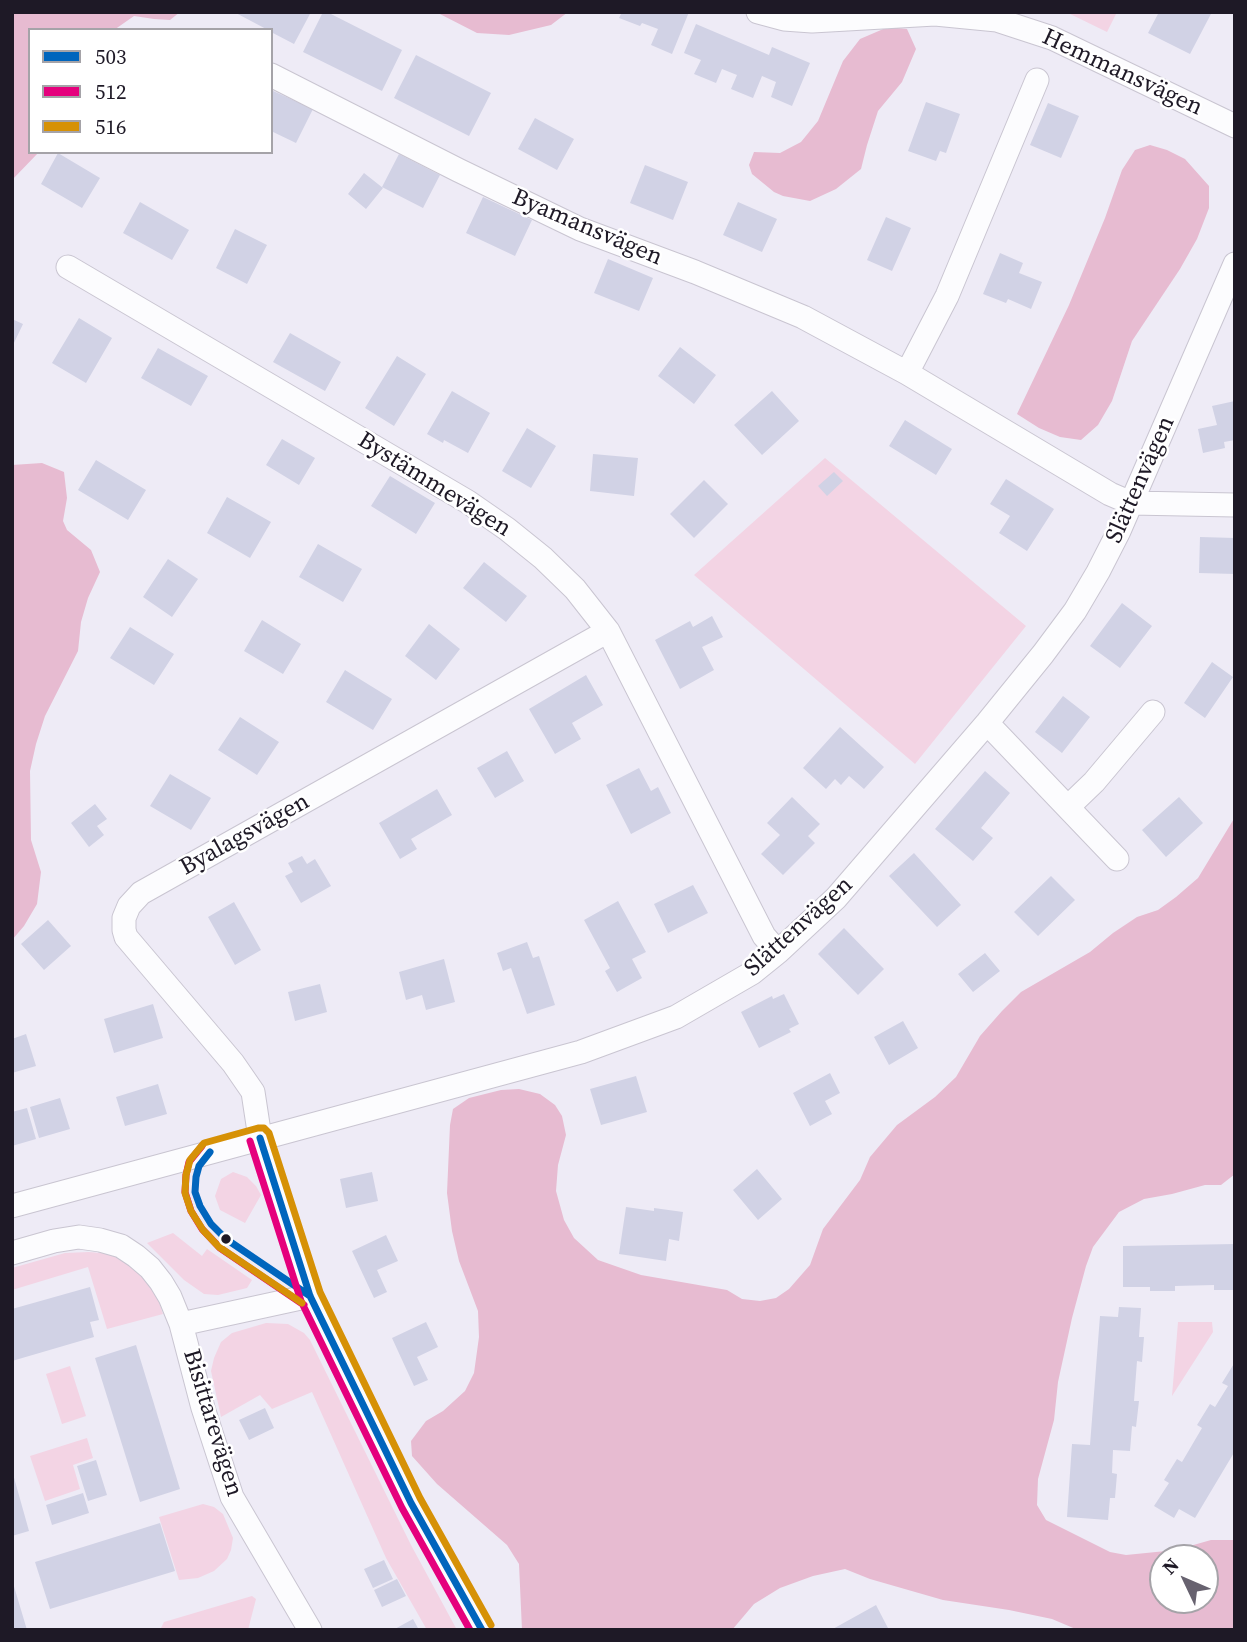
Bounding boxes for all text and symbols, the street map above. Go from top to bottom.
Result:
street label: Hemmansvägen [1037,23,1207,123]
legend [28,28,273,154]
text: 503 [95,42,127,71]
text: 512 [95,77,127,106]
text: 516 [95,112,127,141]
street label: Byamansvägen [508,183,666,273]
street label: Slättenvägen [1100,412,1182,548]
street label: Bystämmevägen [352,426,516,544]
street label: Byalagsvägen [175,788,315,882]
street label: Slättenvägen [739,871,859,983]
unlabelled marker [219,1232,233,1246]
street label: Bisittarevägen [176,1346,248,1500]
north arrow [1149,1544,1219,1614]
text: N [1156,1552,1184,1580]

